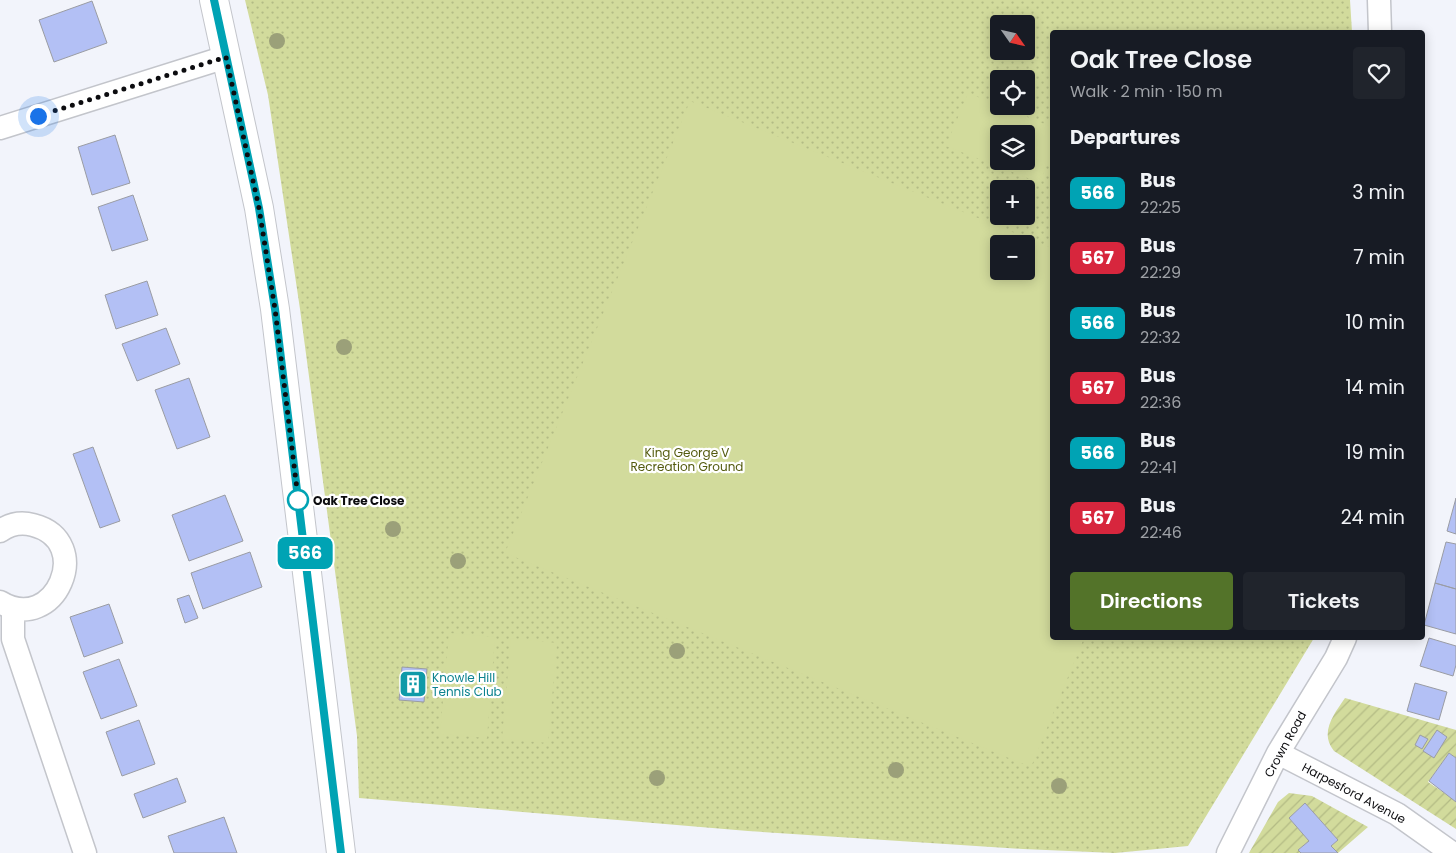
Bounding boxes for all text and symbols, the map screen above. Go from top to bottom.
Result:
north arrow [990,15,1035,60]
map controls [990,15,1035,280]
text: Oak Tree Close [1070,43,1252,76]
button: heart [1353,47,1405,99]
button: locate [990,70,1035,115]
text: Walk · 2 min · 150 m [1070,80,1223,103]
your location [26,104,51,129]
text: Departures [1070,124,1180,151]
button: layers [990,125,1035,170]
text: Bus [1140,167,1176,194]
text: 3 min [1352,179,1405,206]
button: + [990,180,1035,225]
text: 566 [1080,180,1115,205]
text: 22:25 [1140,196,1181,219]
text: Bus [1140,232,1176,259]
button: − [990,235,1035,280]
text: 7 min [1353,244,1405,271]
text: 567 [1081,245,1114,270]
text: 22:29 [1140,261,1181,284]
text: Bus [1140,297,1176,324]
text: 10 min [1346,309,1405,336]
text: 566 [1080,310,1115,335]
text: 22:32 [1140,326,1180,349]
text: Bus [1140,362,1176,389]
text: 14 min [1345,374,1405,401]
text: 567 [1081,375,1114,400]
text: 22:36 [1140,391,1181,414]
text: Bus [1140,427,1176,454]
text: 19 min [1345,439,1405,466]
text: 566 [1080,440,1115,465]
park label: King George V Recreation Ground [631,444,743,475]
text: 22:41 [1140,456,1177,479]
marker: Oak Tree Close [287,489,309,511]
place label: Oak Tree Close [313,492,405,509]
text: Bus [1140,492,1176,519]
text: 24 min [1341,504,1405,531]
text: 567 [1081,505,1114,530]
text: 22:46 [1140,521,1182,544]
line badge: 566 [276,537,334,569]
text: 566 [288,540,322,565]
button: Directions [1070,572,1233,630]
button: Tickets [1243,572,1405,630]
building icon: Knowle Hill Tennis Club [398,669,428,699]
place label: Knowle Hill Tennis Club [432,669,502,700]
street label: Crown Road [1260,708,1310,780]
street label: Harpesford Avenue [1299,758,1409,828]

